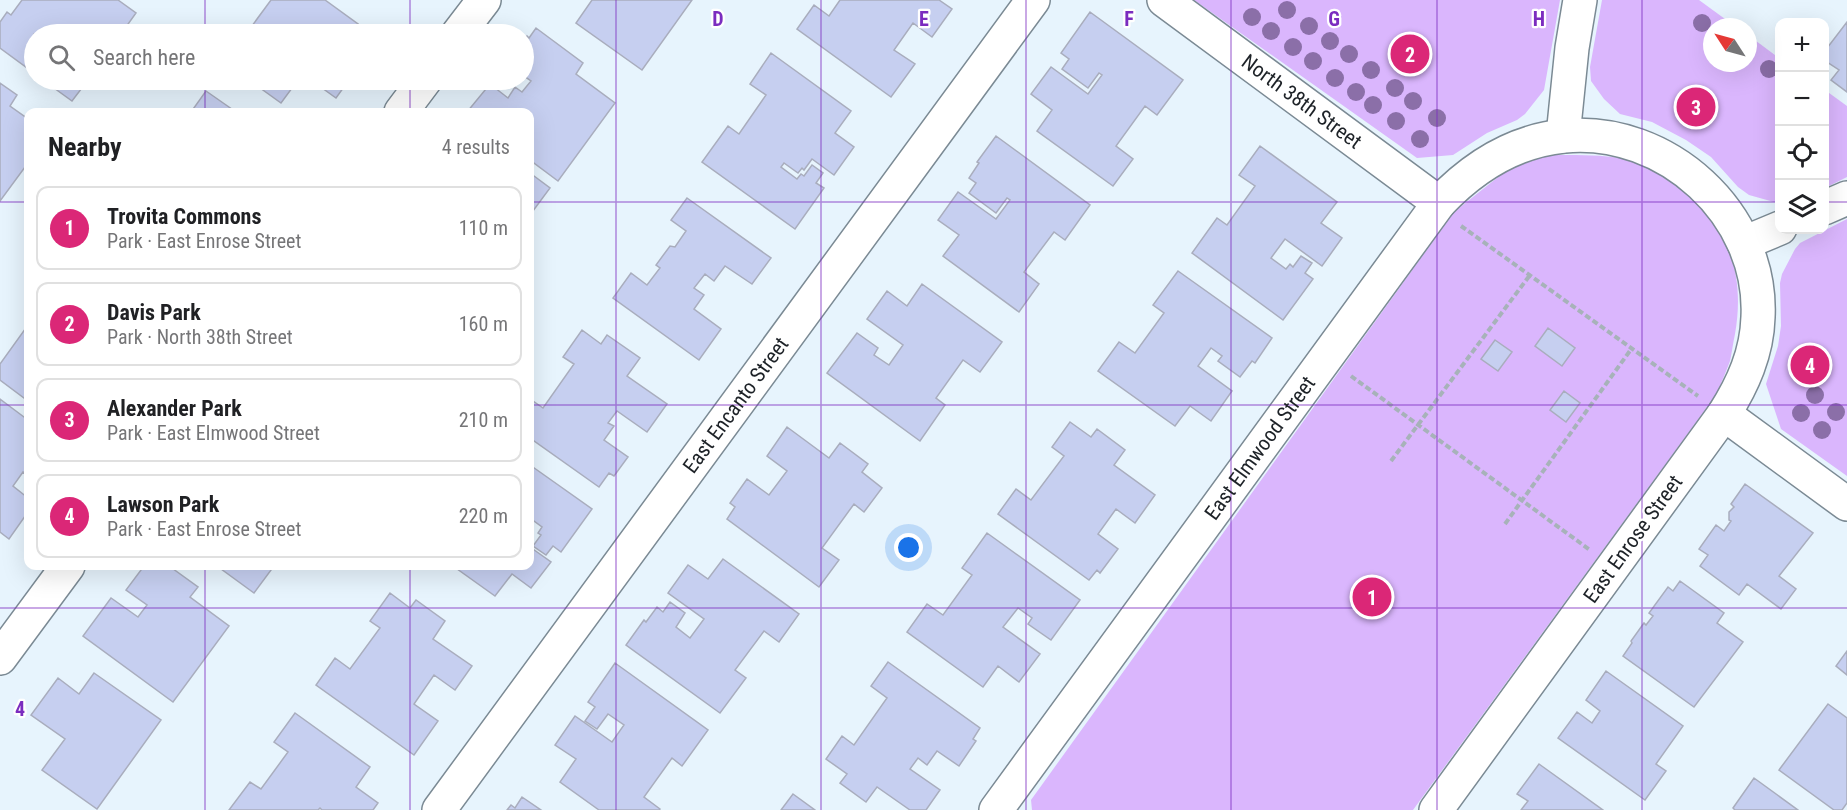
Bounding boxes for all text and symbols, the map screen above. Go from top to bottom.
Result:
text: D [712,7,724,31]
text: E [919,7,929,31]
text: F [1124,7,1134,31]
text: G [1328,7,1340,31]
text: H [1533,7,1545,31]
north arrow [1703,18,1757,72]
map controls [1775,18,1829,234]
button: + [1775,18,1829,72]
search box [24,24,534,90]
pin: 2 [1390,32,1430,76]
icon: search [45,41,78,74]
text: Search here [93,45,195,70]
street label: North 38th Street [1237,49,1366,154]
button: − [1775,72,1829,126]
pin: 3 [1676,84,1716,130]
button: locate [1775,126,1829,180]
text: Nearby [48,132,122,162]
text: 4 results [442,135,510,159]
button: layers [1775,180,1829,234]
text: Trovita Commons [107,204,261,229]
text: 1 [64,216,75,240]
text: 110 m [459,216,508,240]
text: Park · East Enrose Street [107,229,301,253]
text: Davis Park [107,300,201,325]
text: 2 [64,312,75,336]
text: 160 m [459,312,508,336]
text: Park · North 38th Street [107,325,293,349]
street label: East Encanto Street [678,333,794,478]
pin: 4 [1790,342,1830,388]
street label: East Elmwood Street [1200,372,1320,524]
text: Alexander Park [107,396,242,421]
text: 3 [64,408,75,432]
text: 210 m [459,408,508,432]
text: Park · East Elmwood Street [107,421,320,445]
street label: East Enrose Street [1579,470,1687,608]
text: Lawson Park [107,492,219,517]
text: 4 [64,504,75,528]
text: 220 m [459,504,508,528]
text: Park · East Enrose Street [107,517,301,541]
your location [894,533,923,562]
pin: 1 [1352,574,1392,620]
text: 4 [15,697,25,721]

